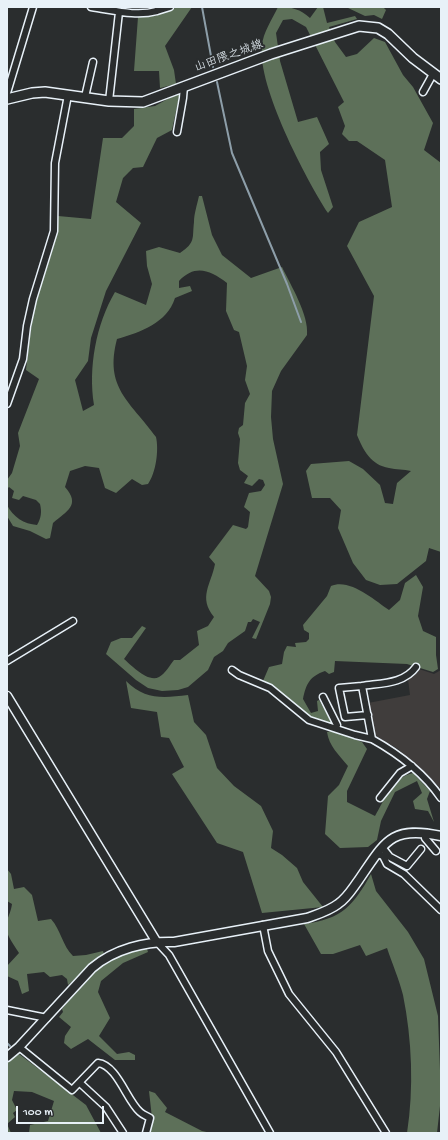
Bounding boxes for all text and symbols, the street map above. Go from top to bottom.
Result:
street label: 山田隈之城線 [193,38,265,76]
scale bar [18,1098,106,1124]
text: 100 m [23,1106,53,1120]

